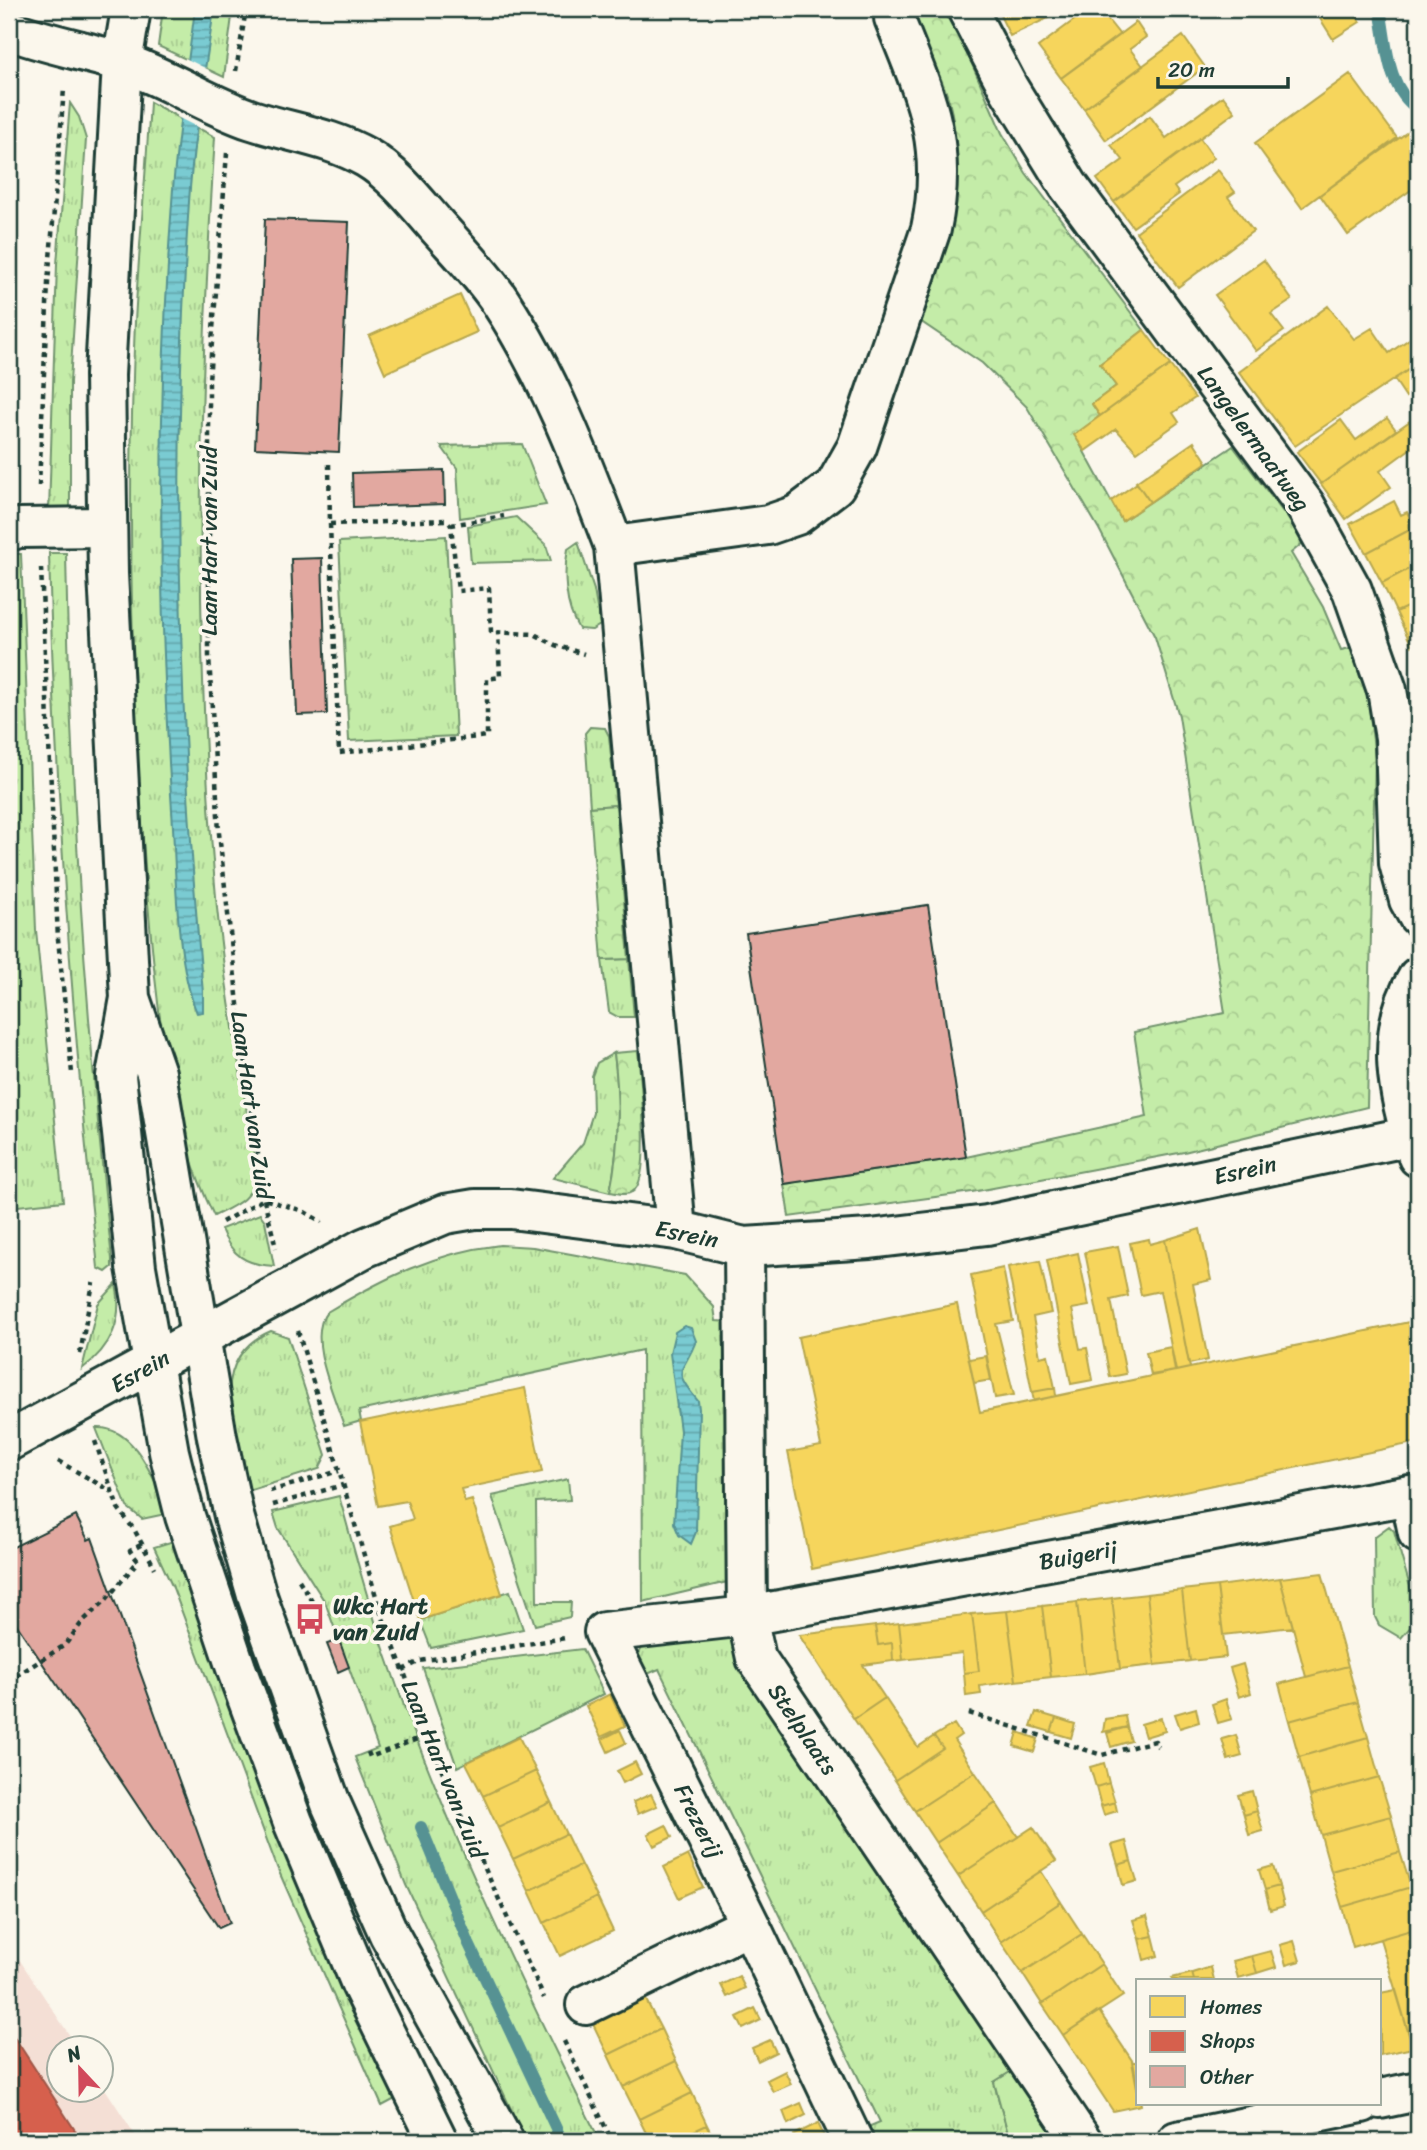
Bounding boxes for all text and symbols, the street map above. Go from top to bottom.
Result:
scale bar [1158,46,1287,90]
text: 20 m [1168,51,1215,89]
street label: Langelermaatweg [1186,356,1321,521]
street label: Laan Hart van Zuid [189,444,230,636]
street label: Laan Hart van Zuid [218,1008,285,1204]
street label: Esrein [1210,1144,1281,1197]
street label: Esrein [652,1208,723,1261]
street label: Esrein [103,1338,178,1405]
street label: Buigerij [1036,1528,1122,1582]
place label: Wkc Hart van Zuid [333,1586,428,1653]
bus stop icon: Wkc Hart van Zuid [293,1602,327,1636]
street label: Laan Hart van Zuid [389,1674,499,1867]
street label: Stelplaats [756,1675,849,1784]
street label: Frezerij [662,1776,735,1867]
legend [1136,1979,1382,2104]
text: Homes [1200,1988,1262,2026]
text: Shops [1200,2022,1255,2060]
north arrow [46,2035,116,2104]
text: N [61,2036,87,2072]
text: Other [1200,2058,1255,2096]

